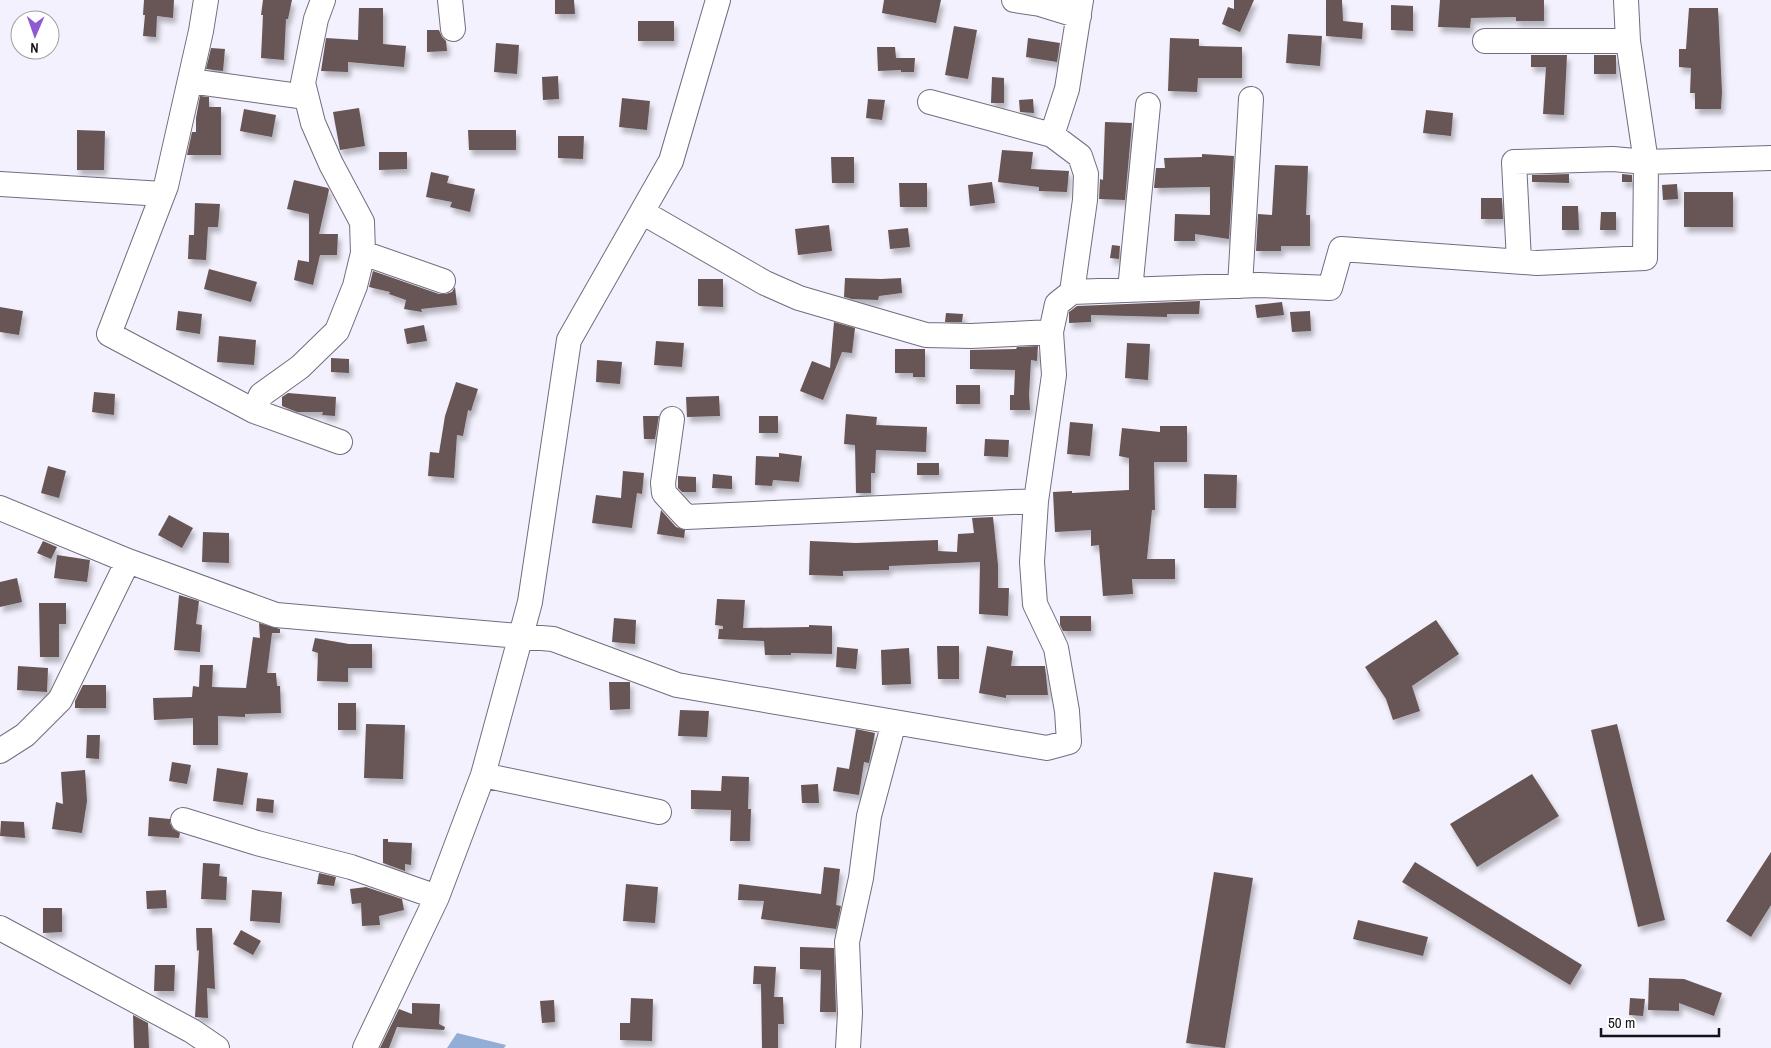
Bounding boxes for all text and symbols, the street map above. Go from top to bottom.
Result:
north arrow [10,10,60,60]
text: N [30,39,39,57]
scale bar [1601,1006,1718,1038]
text: 50 m [1608,1012,1635,1033]

